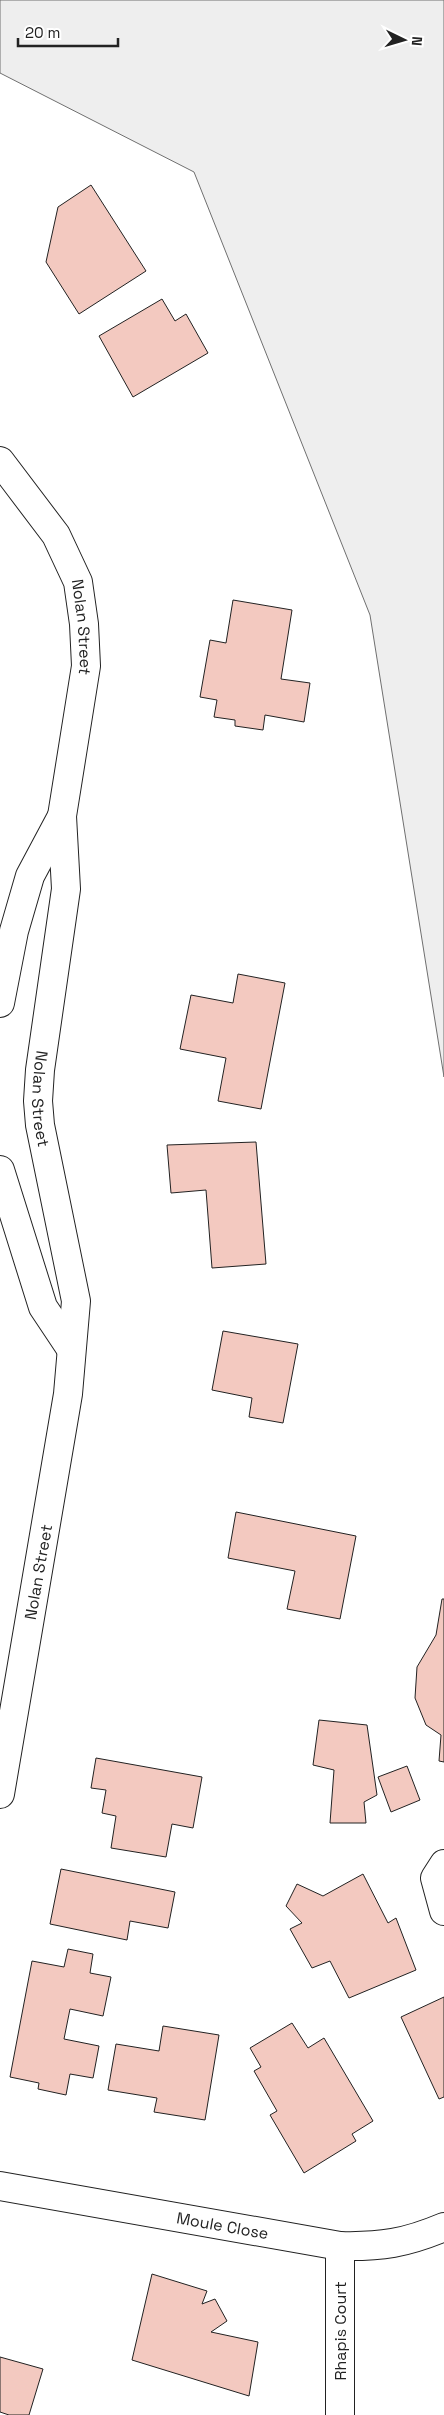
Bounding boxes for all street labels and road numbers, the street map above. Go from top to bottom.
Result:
street label: Nolan Street [67,578,96,677]
street label: Nolan Street [27,1049,54,1149]
street label: Nolan Street [20,1523,57,1621]
street label: Moule Close [175,2207,270,2244]
street label: Rhapis Court [330,2281,351,2381]

